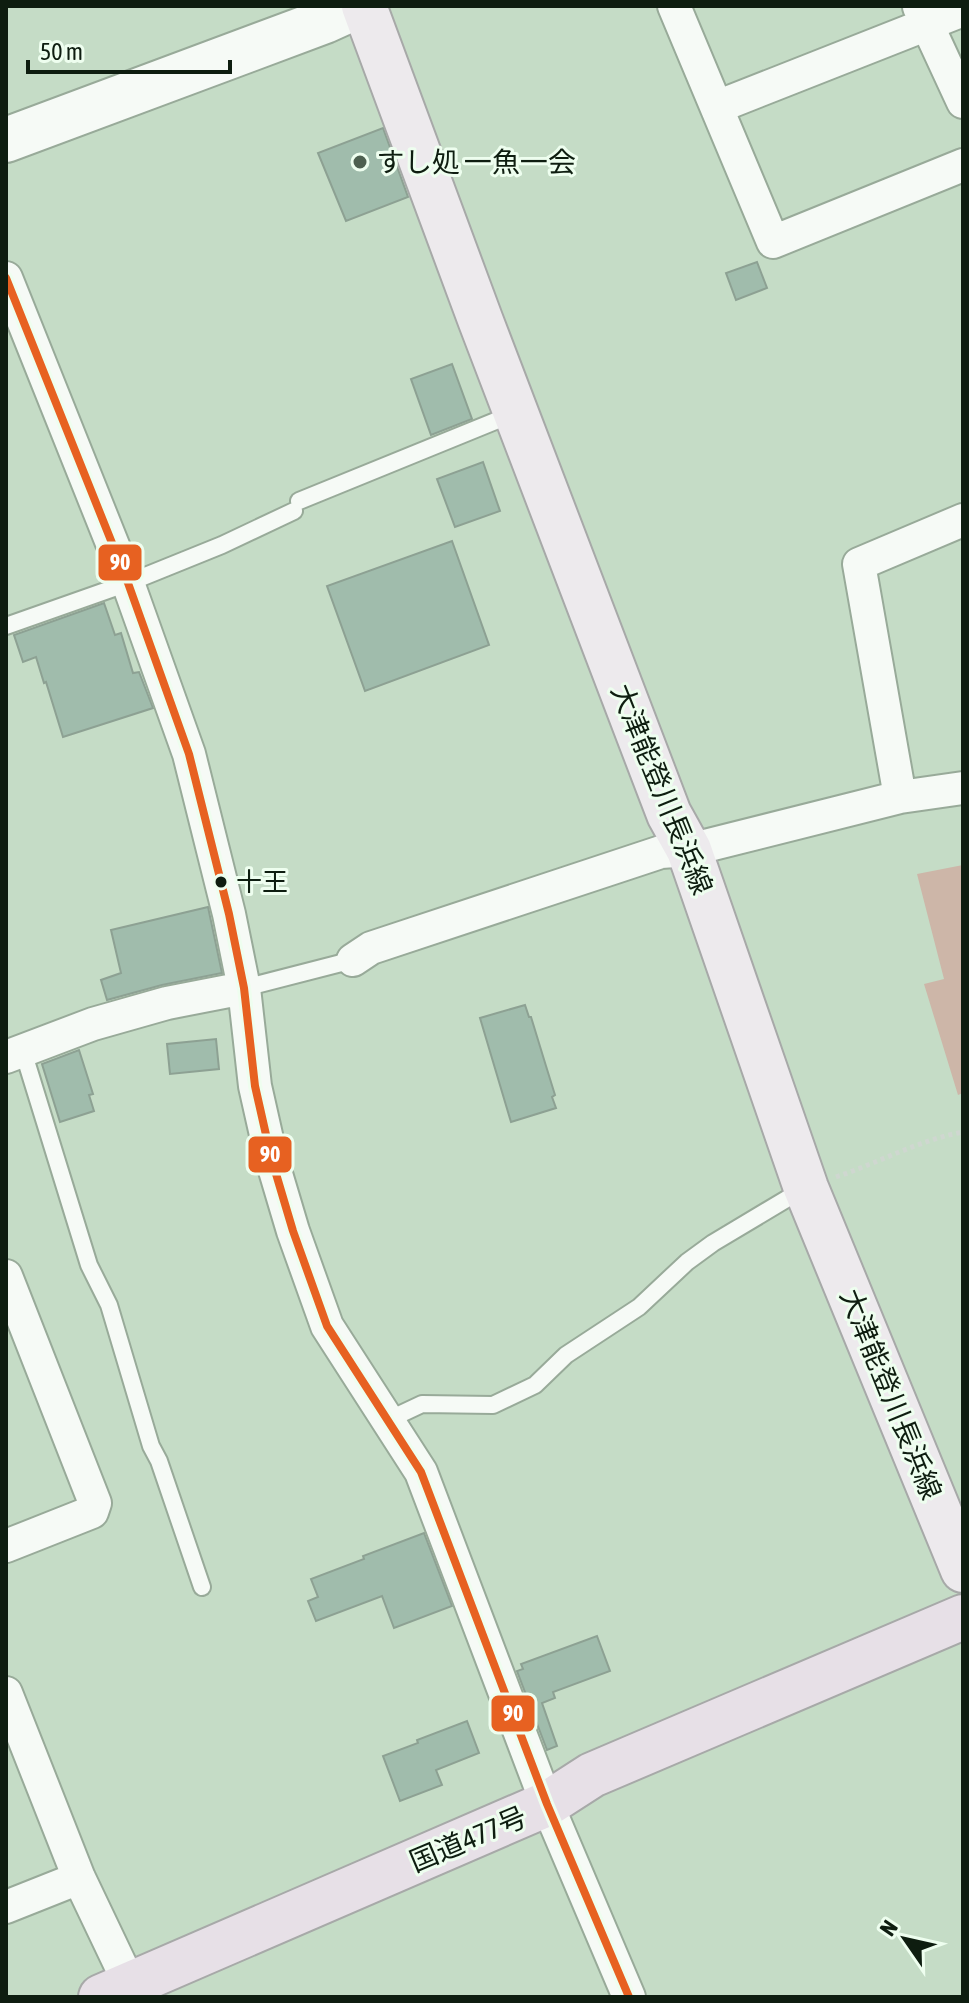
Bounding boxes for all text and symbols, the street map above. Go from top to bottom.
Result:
scale bar [28,24,230,74]
text: 50 m [40,38,83,65]
place label: すし処 一魚一会 [376,146,576,178]
marker: すし処 一魚一会 [351,153,369,171]
line badge: 90 [97,543,143,582]
text: 90 [110,549,130,575]
street label: 大津能登川長浜線 [605,679,719,899]
place label: 十王 [236,867,288,897]
marker: 十王 [213,874,229,890]
line badge: 90 [247,1135,293,1174]
text: 90 [260,1141,280,1167]
street label: 大津能登川長浜線 [834,1284,948,1504]
line badge: 90 [490,1694,536,1733]
text: 90 [503,1700,523,1726]
street label: 国道477号 [405,1800,531,1878]
north arrow [865,1899,945,1979]
text: N [874,1915,903,1940]

